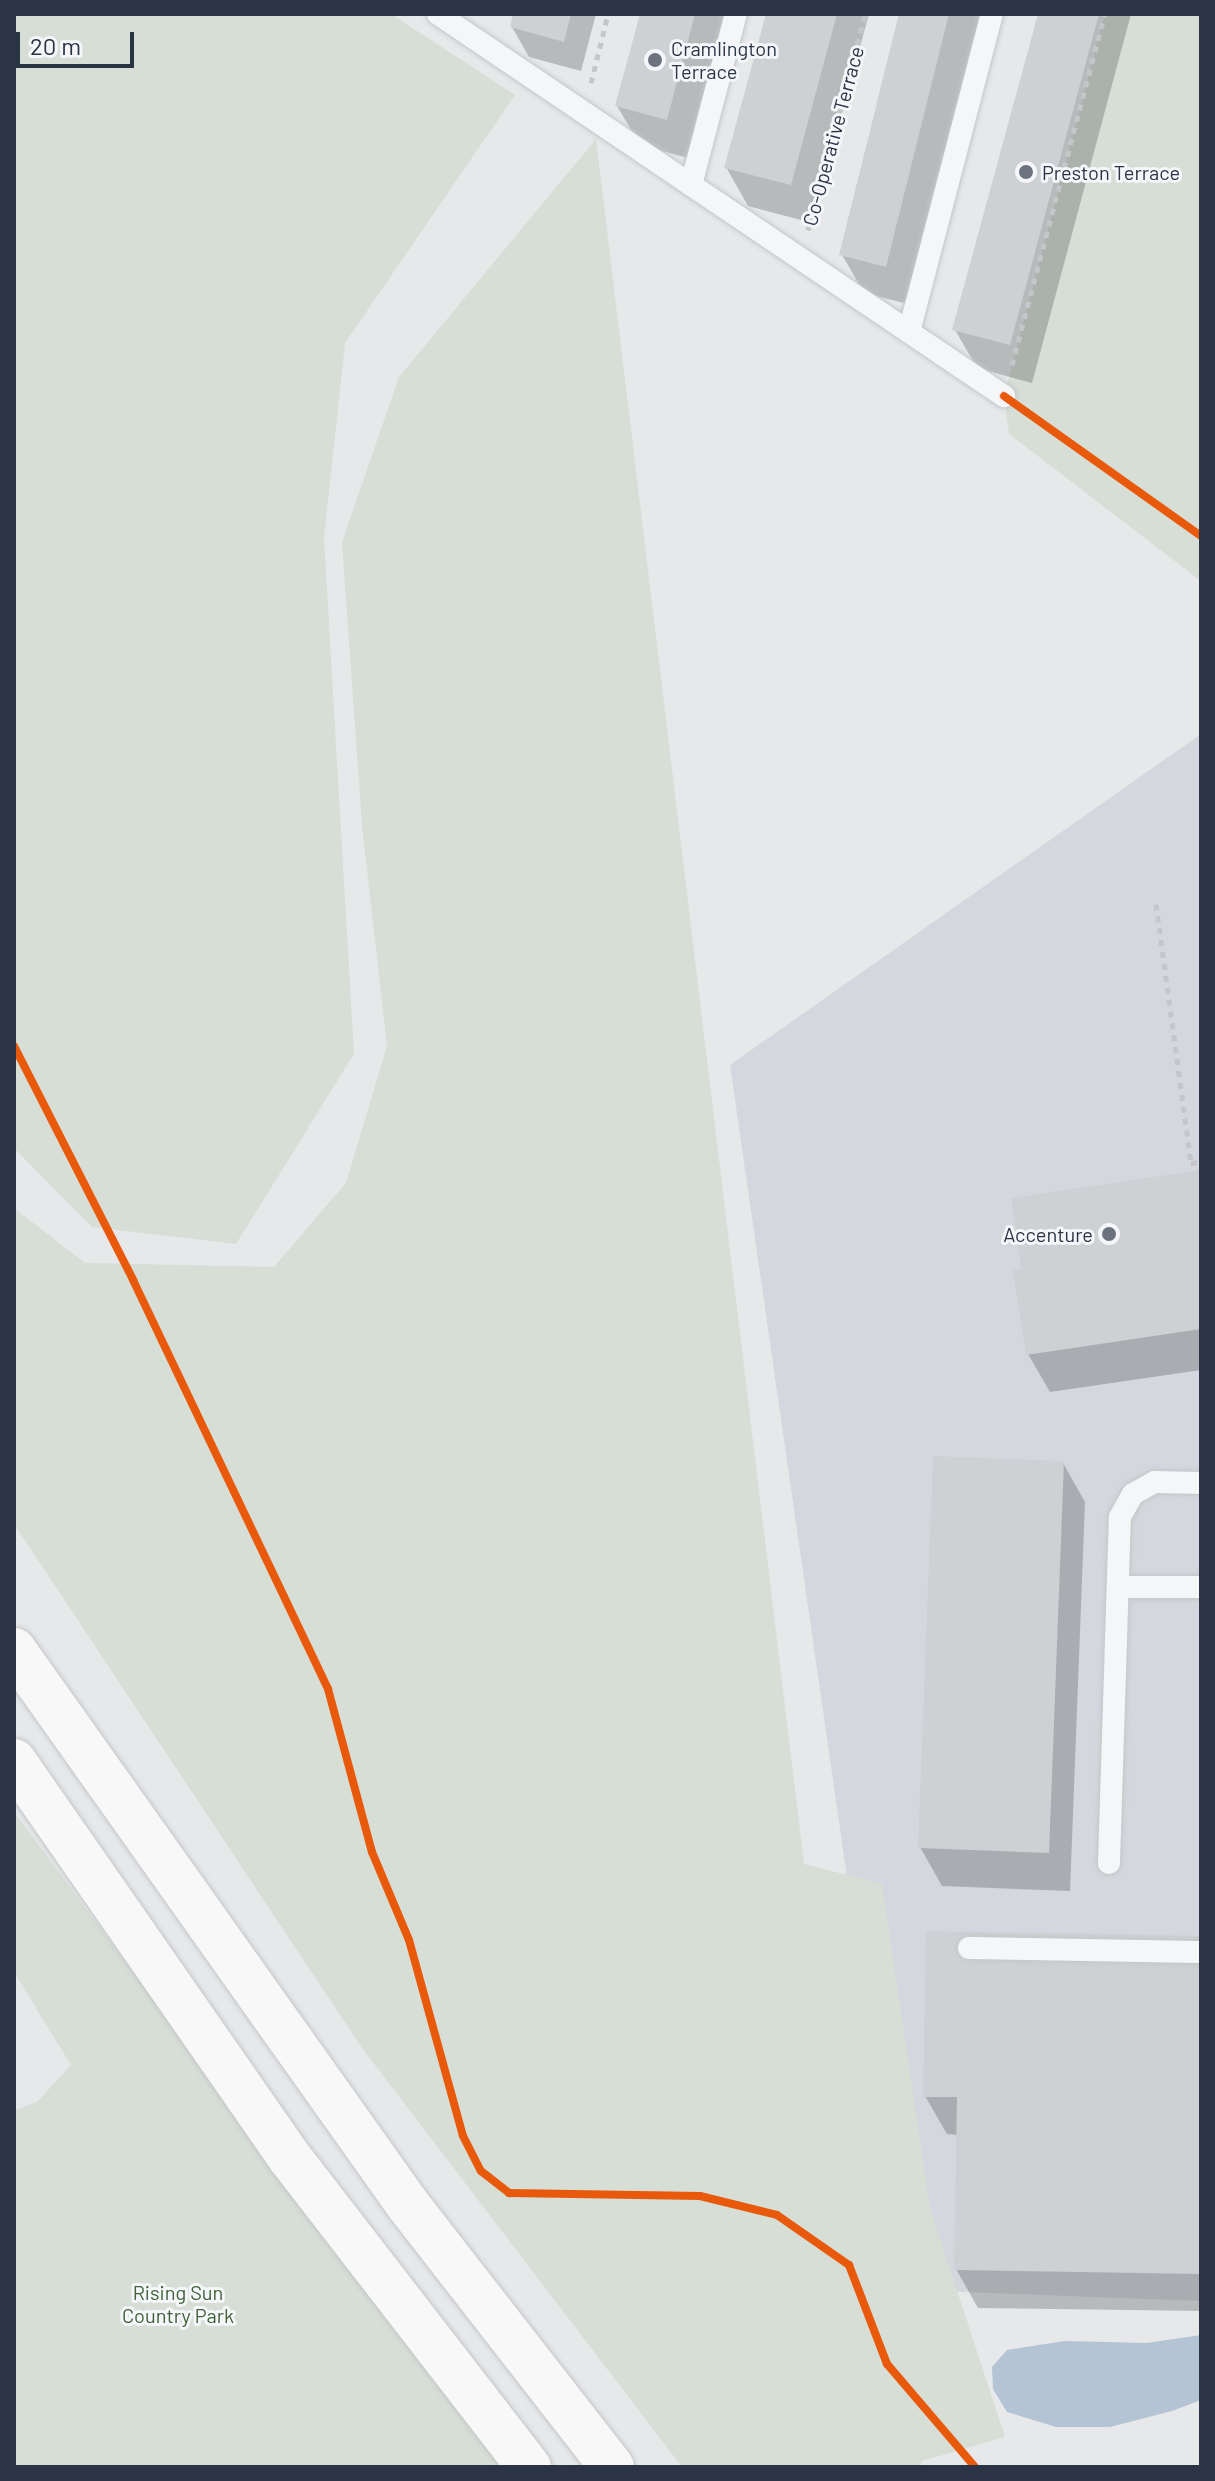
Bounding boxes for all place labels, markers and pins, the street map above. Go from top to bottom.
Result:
place label: Cramlington Terrace [671,36,777,83]
marker: Cramlington Terrace [646,51,664,69]
place label: Preston Terrace [1042,160,1180,184]
marker: Preston Terrace [1017,163,1035,181]
place label: Accenture [1003,1222,1093,1246]
marker: Accenture [1100,1225,1118,1243]

